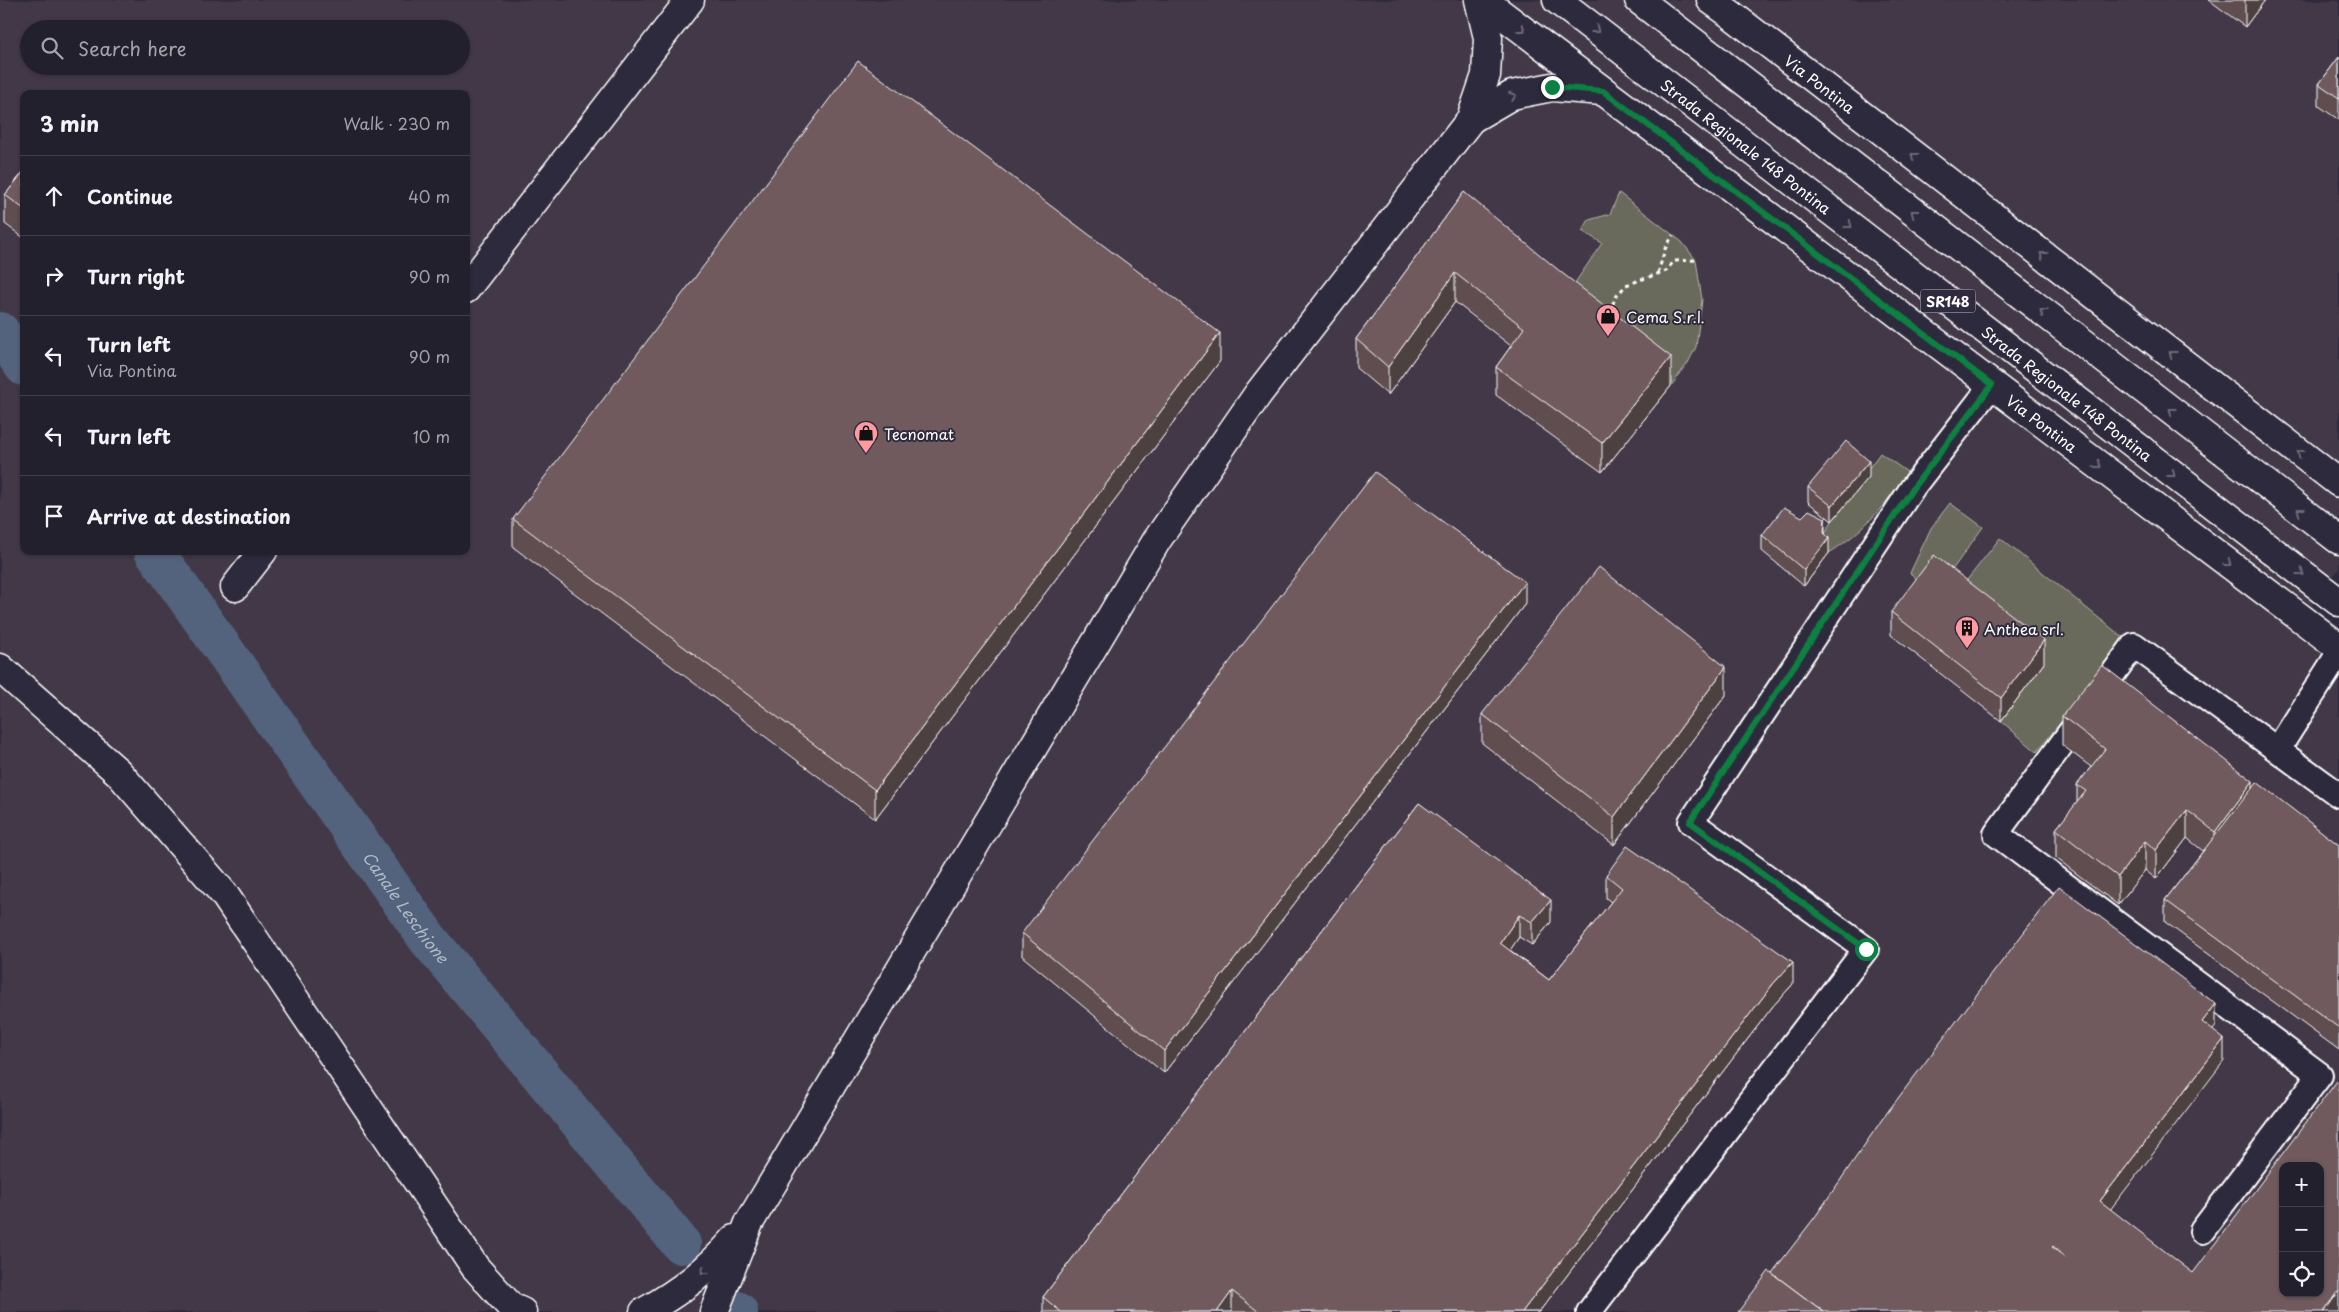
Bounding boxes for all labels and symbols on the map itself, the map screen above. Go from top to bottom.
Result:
one-way arrow [1516,24,1525,32]
one-way arrow [1590,24,1599,32]
street label: Via Pontina [1780,48,1861,118]
street label: Strada Regionale 148 Pontina [1656,73,1837,219]
route end [1541,76,1564,99]
one-way arrow [1508,92,1517,102]
one-way arrow [1910,153,1920,162]
one-way arrow [1911,209,1920,218]
one-way arrow [1843,219,1853,228]
one-way arrow [2039,252,2049,261]
road number: SR148 [1920,290,1976,312]
shop icon: Cema S.r.l. [1595,303,1621,337]
place label: Cema S.r.l. [1626,305,1705,328]
one-way arrow [2039,309,2049,318]
street label: Strada Regionale 148 Pontina [1977,320,2158,466]
one-way arrow [2169,352,2178,360]
street label: Via Pontina [2002,388,2083,458]
one-way arrow [2169,409,2178,417]
shop icon: Tecnomat [853,420,879,454]
place label: Tecnomat [884,422,954,445]
one-way arrow [2297,451,2306,459]
one-way arrow [2092,459,2102,468]
one-way arrow [2166,468,2176,477]
one-way arrow [2297,508,2306,516]
one-way arrow [2222,557,2231,565]
one-way arrow [2295,567,2305,576]
building icon: Anthea srl. [1954,615,1980,649]
place label: Anthea srl. [1984,617,2064,640]
water label: Canale Leschione [357,846,456,969]
route start [1855,938,1878,961]
one-way arrow [701,1266,710,1274]

